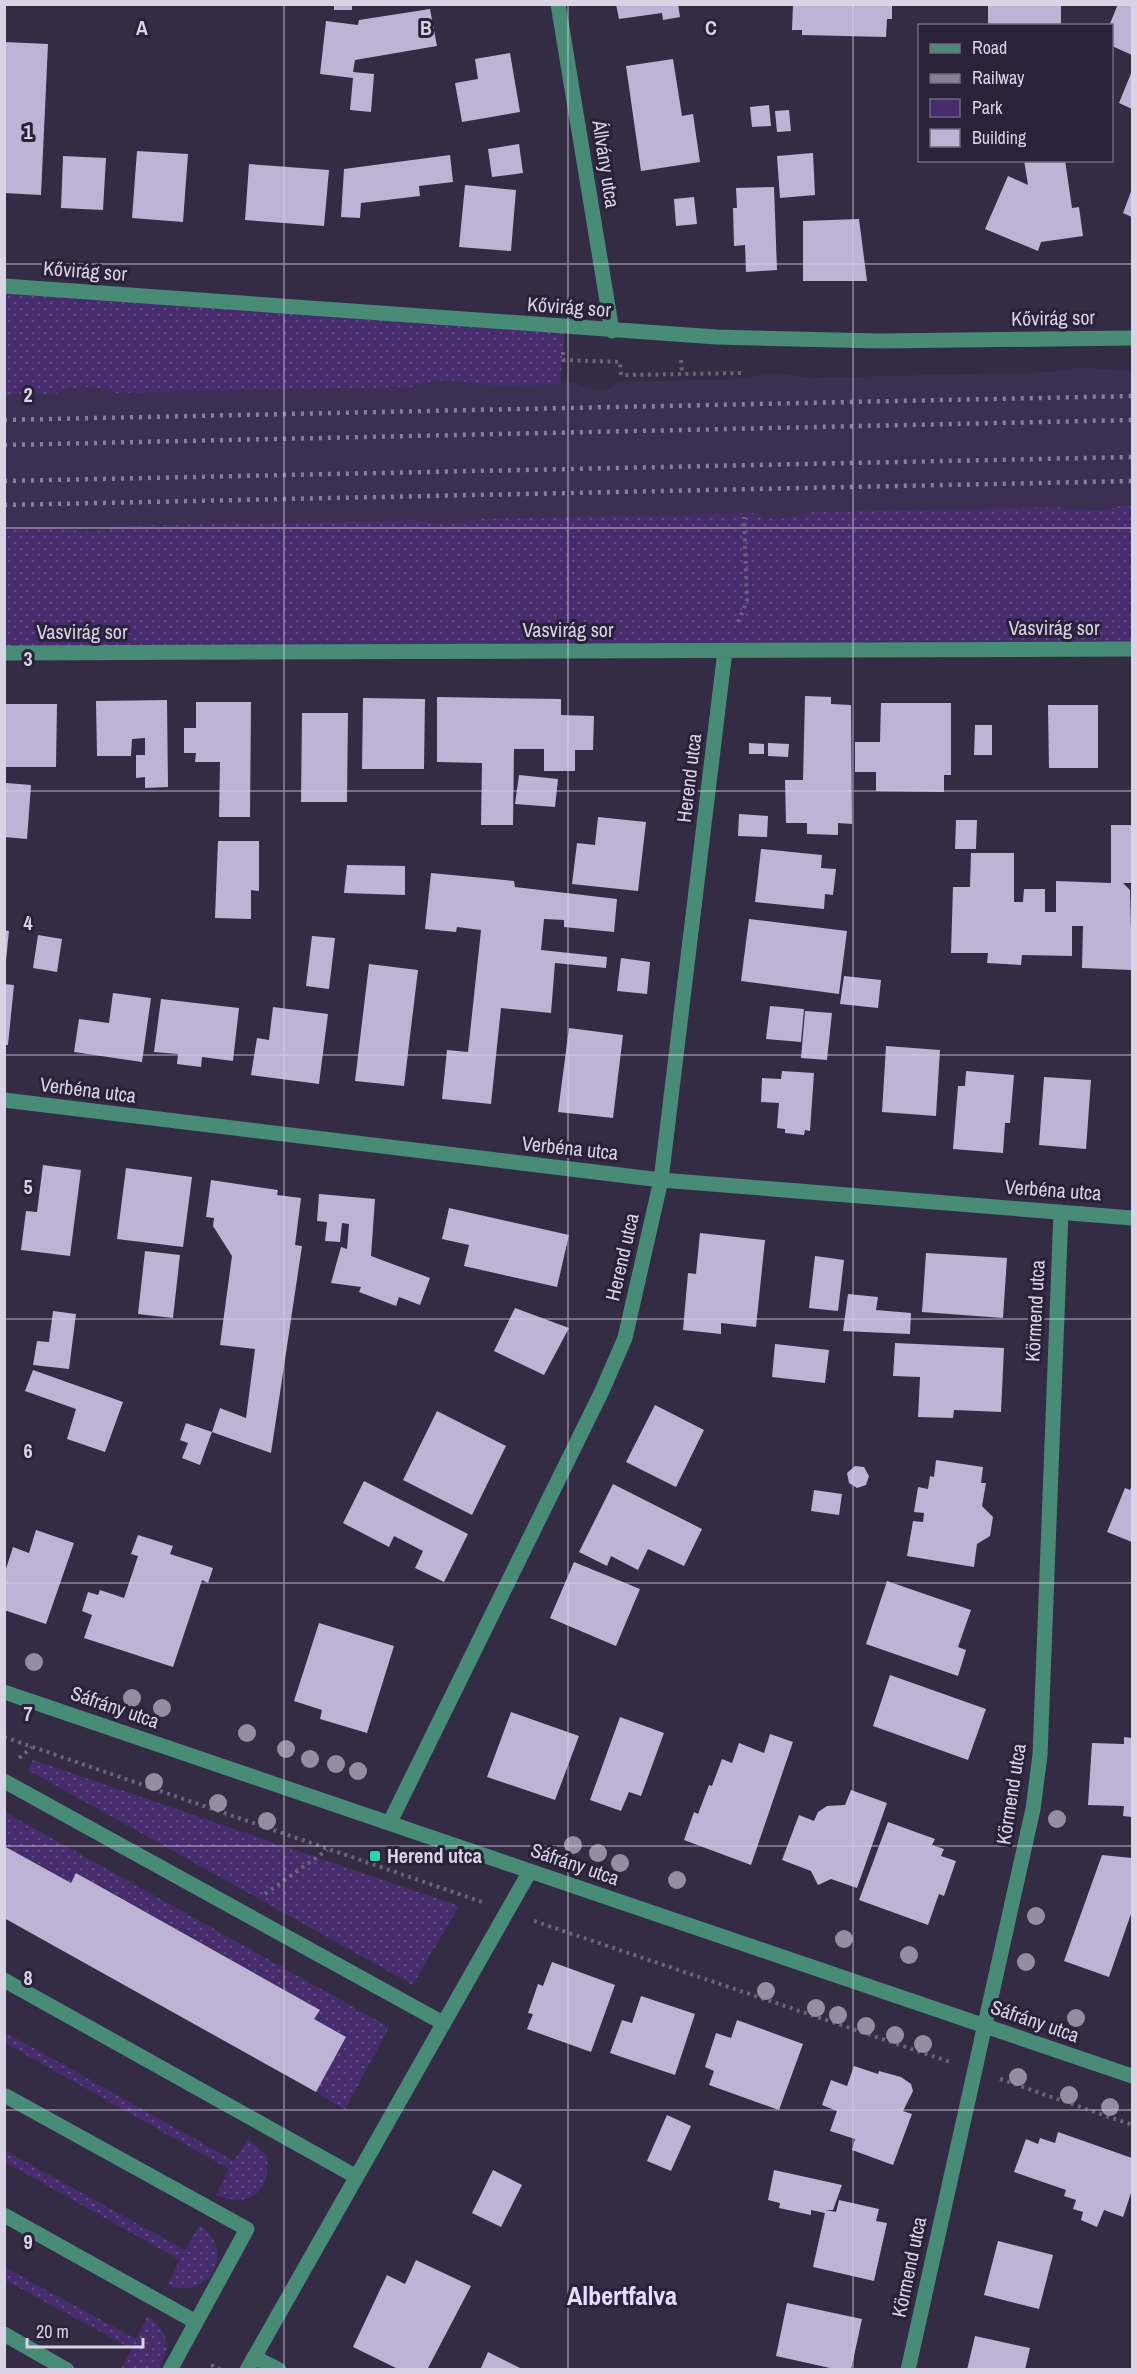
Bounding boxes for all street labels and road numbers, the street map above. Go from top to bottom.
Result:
street label: Állvány utca [586,117,627,210]
street label: Kővirág sor [42,254,128,287]
street label: Kővirág sor [526,290,612,323]
street label: Kővirág sor [1011,303,1096,332]
street label: Vasvirág sor [1009,614,1100,641]
street label: Vasvirág sor [523,616,614,643]
street label: Vasvirág sor [37,618,128,645]
street label: Herend utca [670,732,707,824]
street label: Verbéna utca [38,1070,138,1109]
street label: Verbéna utca [521,1129,620,1166]
street label: Verbéna utca [1004,1173,1102,1206]
street label: Herend utca [598,1210,645,1303]
street label: Körmend utca [1018,1259,1051,1363]
street label: Sáfrány utca [67,1679,163,1734]
street label: Körmend utca [989,1741,1032,1846]
street label: Sáfrány utca [527,1836,623,1891]
street label: Sáfrány utca [987,1993,1083,2048]
street label: Körmend utca [885,2214,932,2320]

